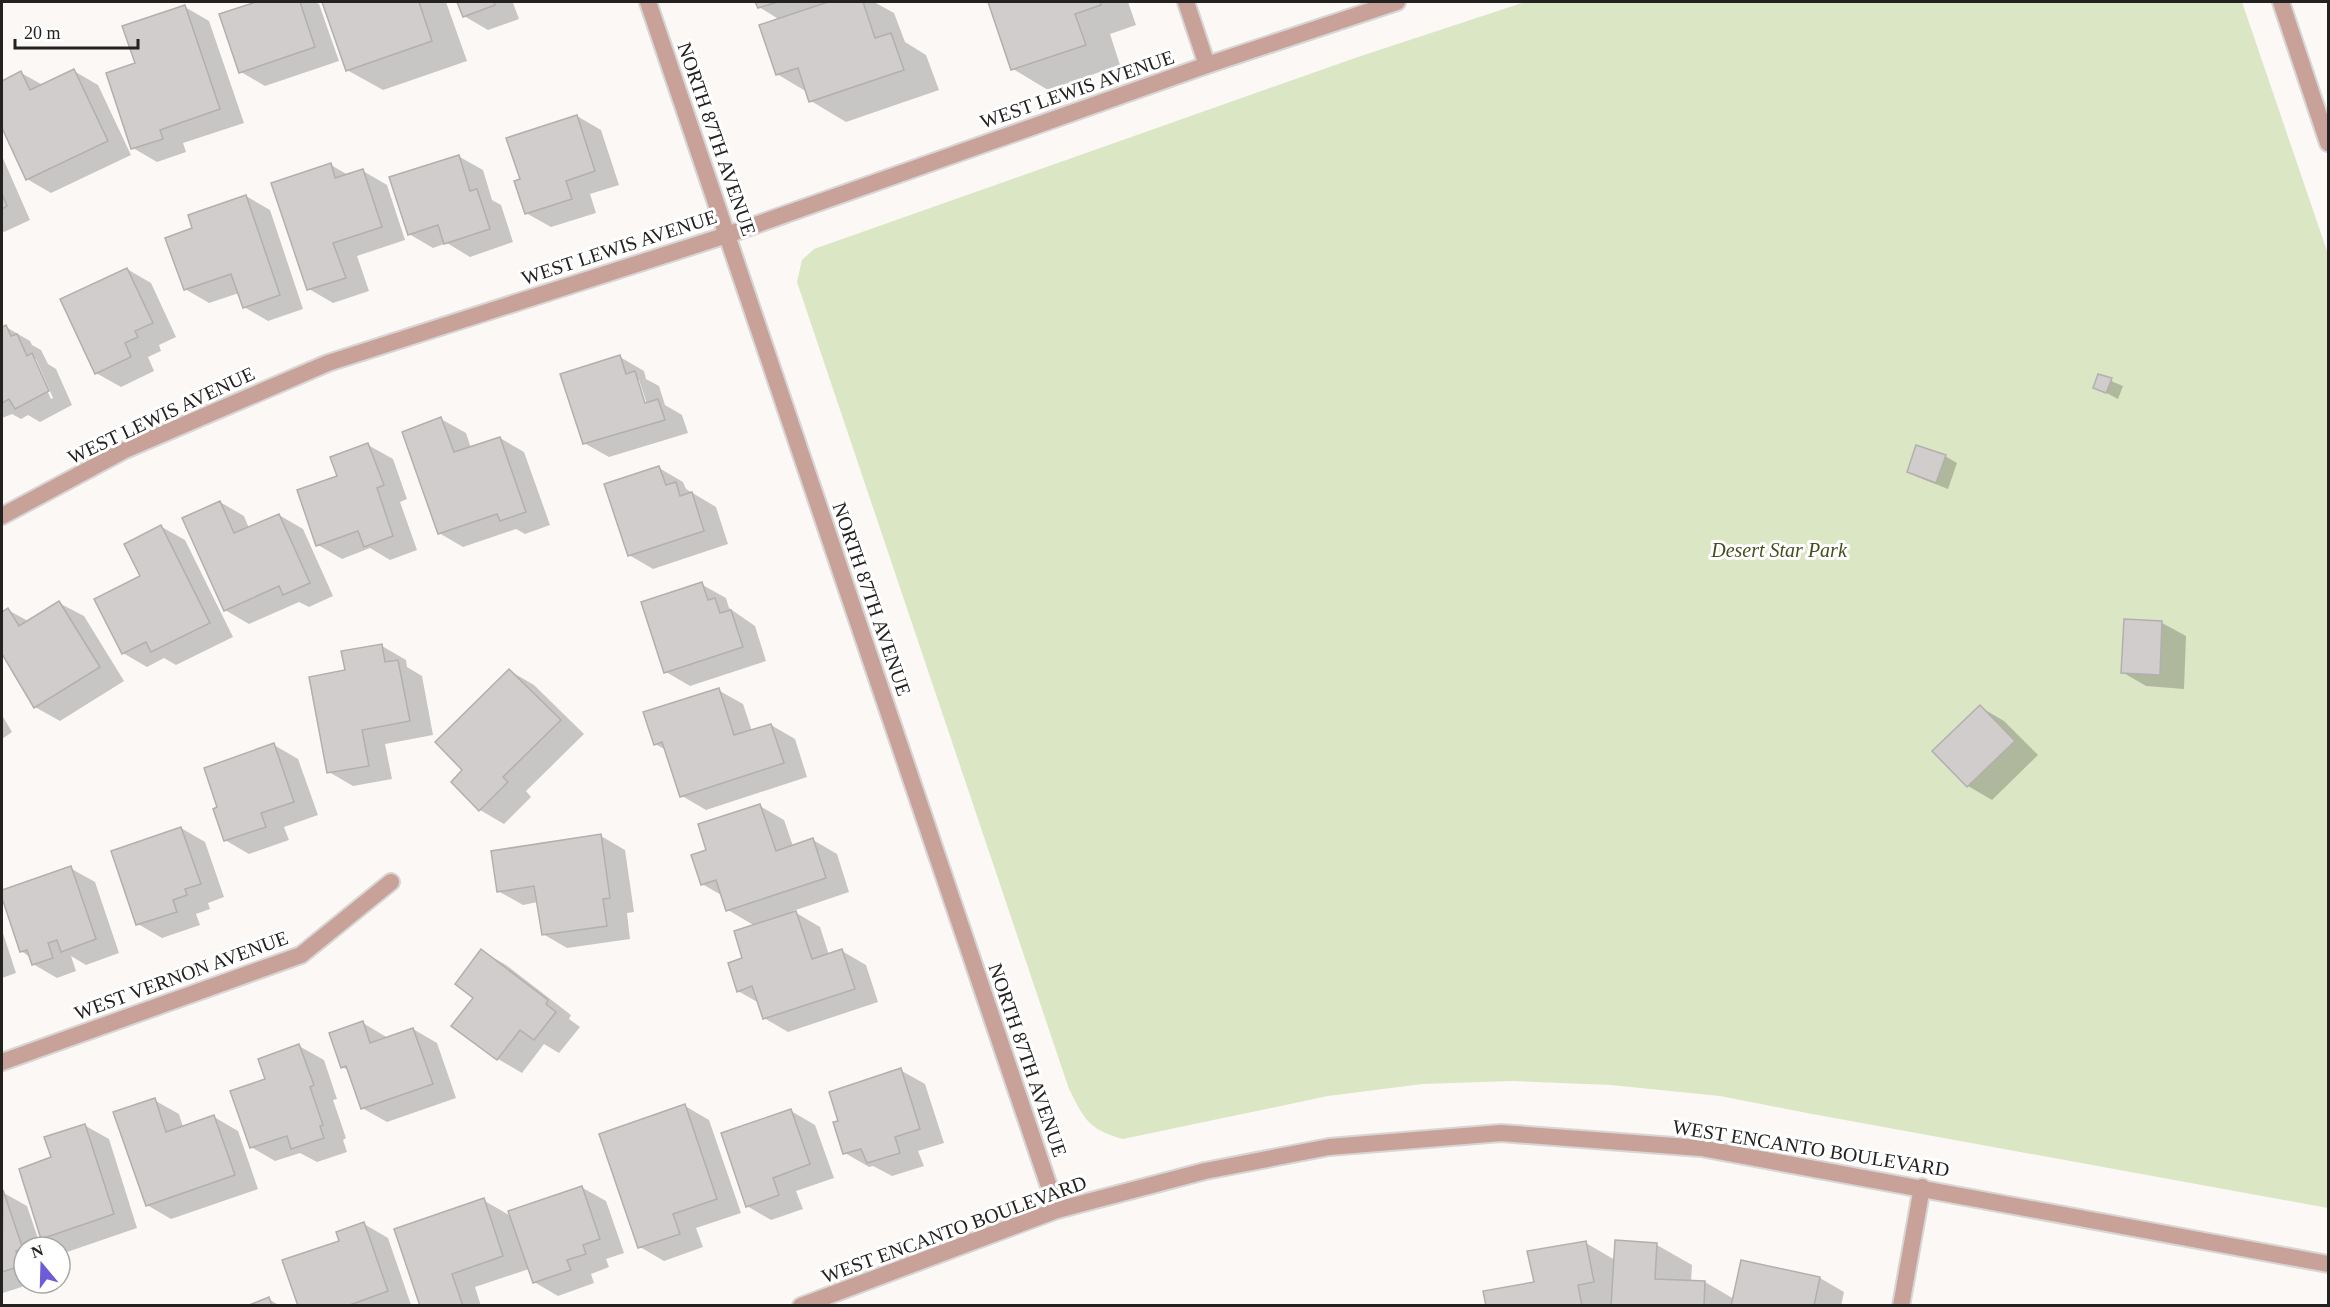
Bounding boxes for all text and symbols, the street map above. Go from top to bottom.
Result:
scale bar [15,12,138,50]
text: 20 m [24,23,61,43]
street label: NORTH 87TH AVENUE [674,40,760,238]
street label: WEST LEWIS AVENUE [977,45,1177,133]
street label: WEST LEWIS AVENUE [519,205,719,289]
street label: WEST LEWIS AVENUE [64,362,258,468]
street label: NORTH 87TH AVENUE [829,500,915,698]
park label: Desert Star Park [1710,539,1848,561]
street label: WEST VERNON AVENUE [71,926,291,1024]
street label: NORTH 87TH AVENUE [985,961,1071,1159]
street label: WEST ENCANTO BOULEVARD [1671,1115,1951,1181]
street label: WEST ENCANTO BOULEVARD [819,1171,1089,1287]
north arrow [12,1235,72,1295]
text: N [29,1241,46,1261]

